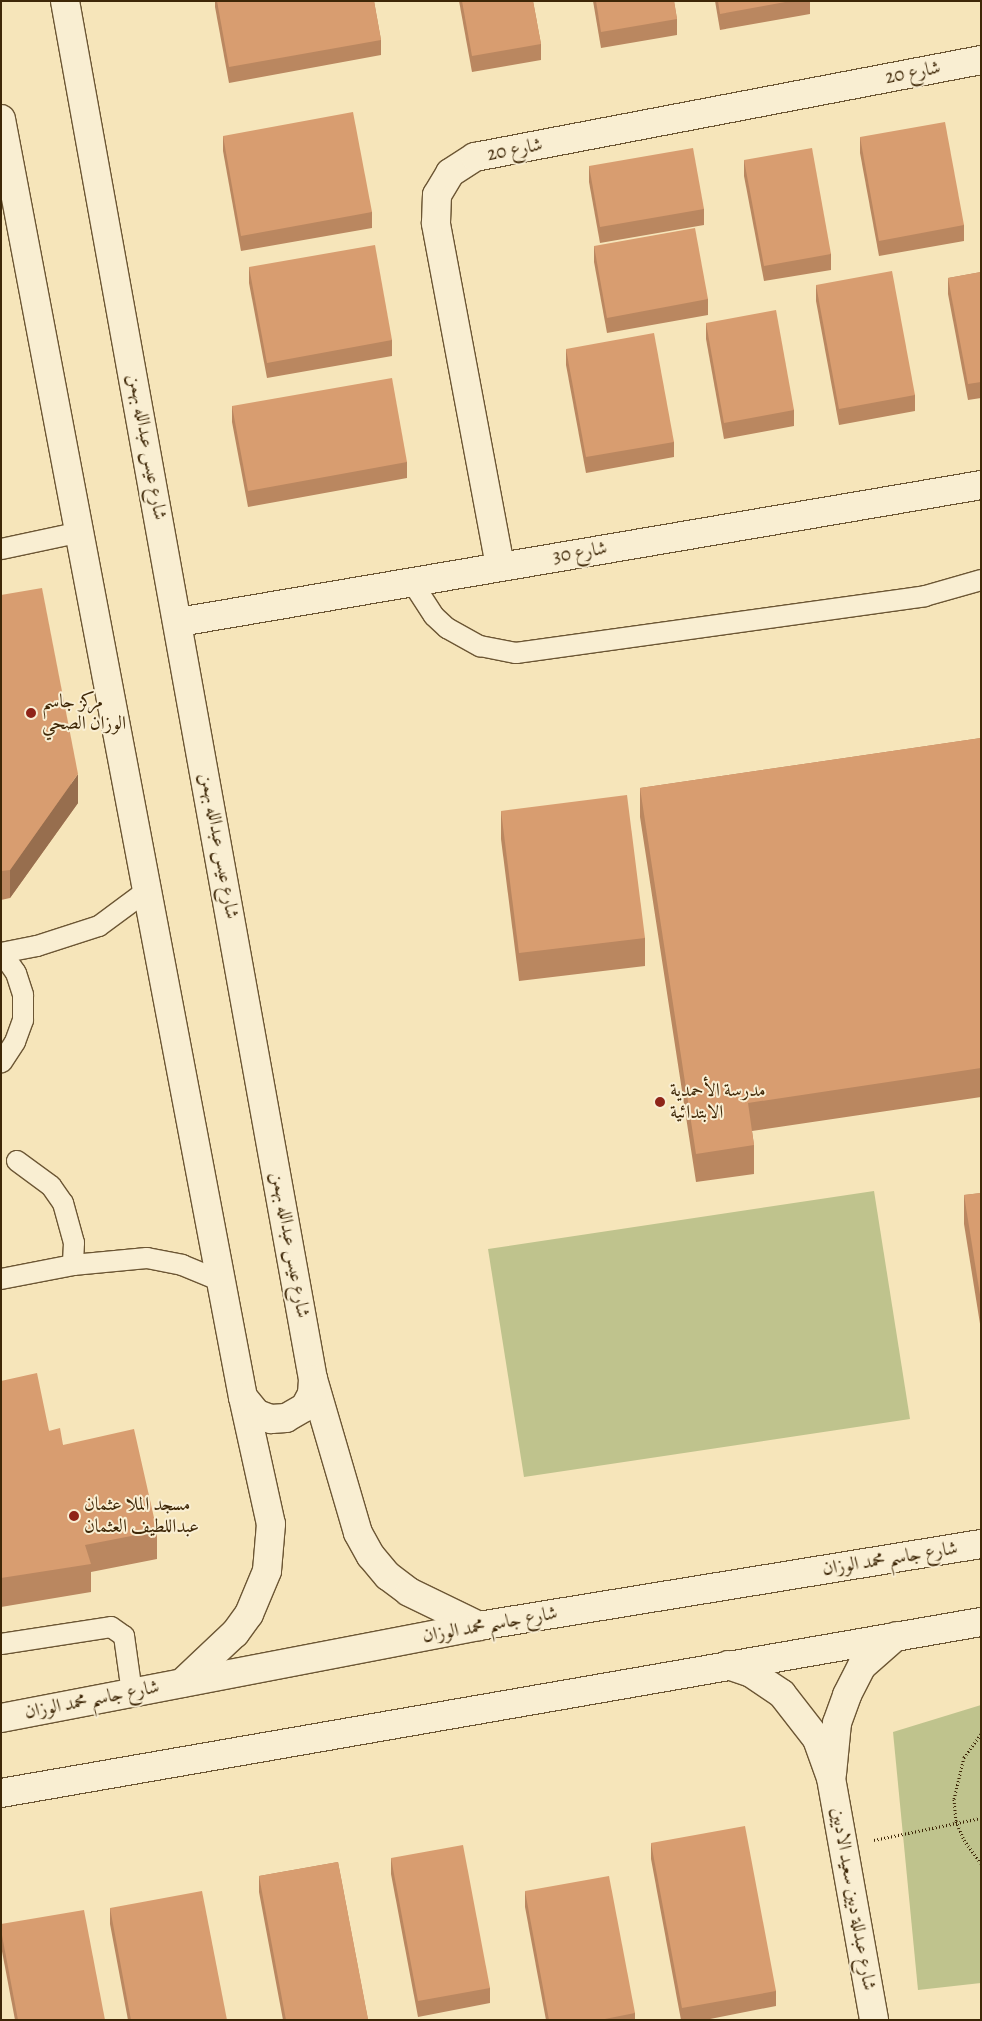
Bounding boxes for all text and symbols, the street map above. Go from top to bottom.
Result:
street label: شارع 20 [883,56,943,90]
street label: شارع 20 [485,133,545,167]
street label: شارع عيس عبدالله بهمن [123,372,171,522]
street label: شارع 30 [551,537,609,569]
place label: مركز جاسم الوزان الصحي [42,691,126,735]
marker: مركز جاسم الوزان الصحي [24,706,38,720]
street label: شارع عيس عبدالله بهمن [195,771,243,921]
place label: مدرسة الأحمدية الابتدائية [670,1080,766,1124]
marker: مدرسة الأحمدية الابتدائية [654,1096,666,1108]
street label: شارع عيس عبدالله بهمن [266,1170,314,1320]
place label: مسجد الملا عثمان عبداللطيف العثمان [84,1494,199,1538]
marker: مسجد الملا عثمان عبداللطيف العثمان [68,1510,80,1522]
street label: شارع جاسم محمد الوزان [821,1537,959,1581]
street label: شارع جاسم محمد الوزان [421,1602,559,1648]
street label: شارع جاسم محمد الوزان [23,1676,161,1724]
street label: شارع عبدللة ديين سعيد الاديين [826,1806,880,1992]

